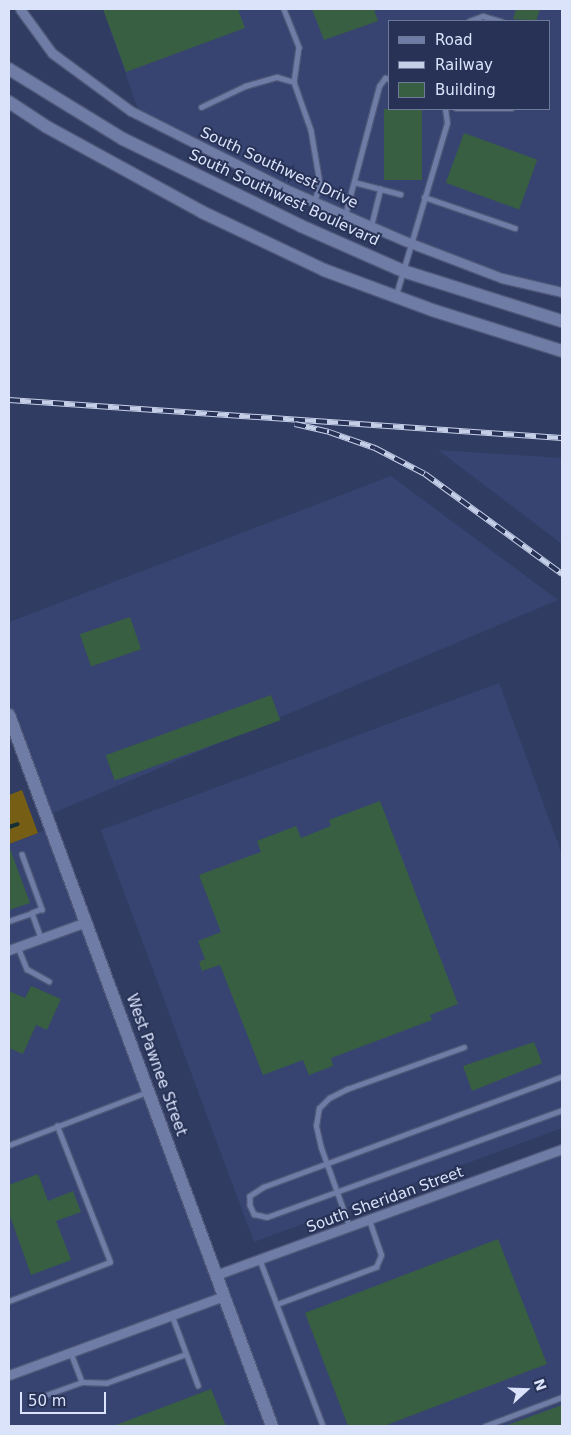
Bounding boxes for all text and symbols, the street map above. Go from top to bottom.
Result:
legend [388,20,551,110]
text: Road [435,31,473,49]
text: Railway [435,56,493,74]
text: Building [435,81,496,99]
street label: South Southwest Drive [197,124,361,212]
street label: South Southwest Boulevard [186,146,382,250]
street label: West Pawnee Street [122,992,190,1138]
street label: South Sheridan Street [304,1163,466,1237]
north arrow [501,1365,551,1415]
text: N [531,1377,550,1393]
scale bar [22,1382,109,1414]
text: 50 m [28,1392,66,1410]

